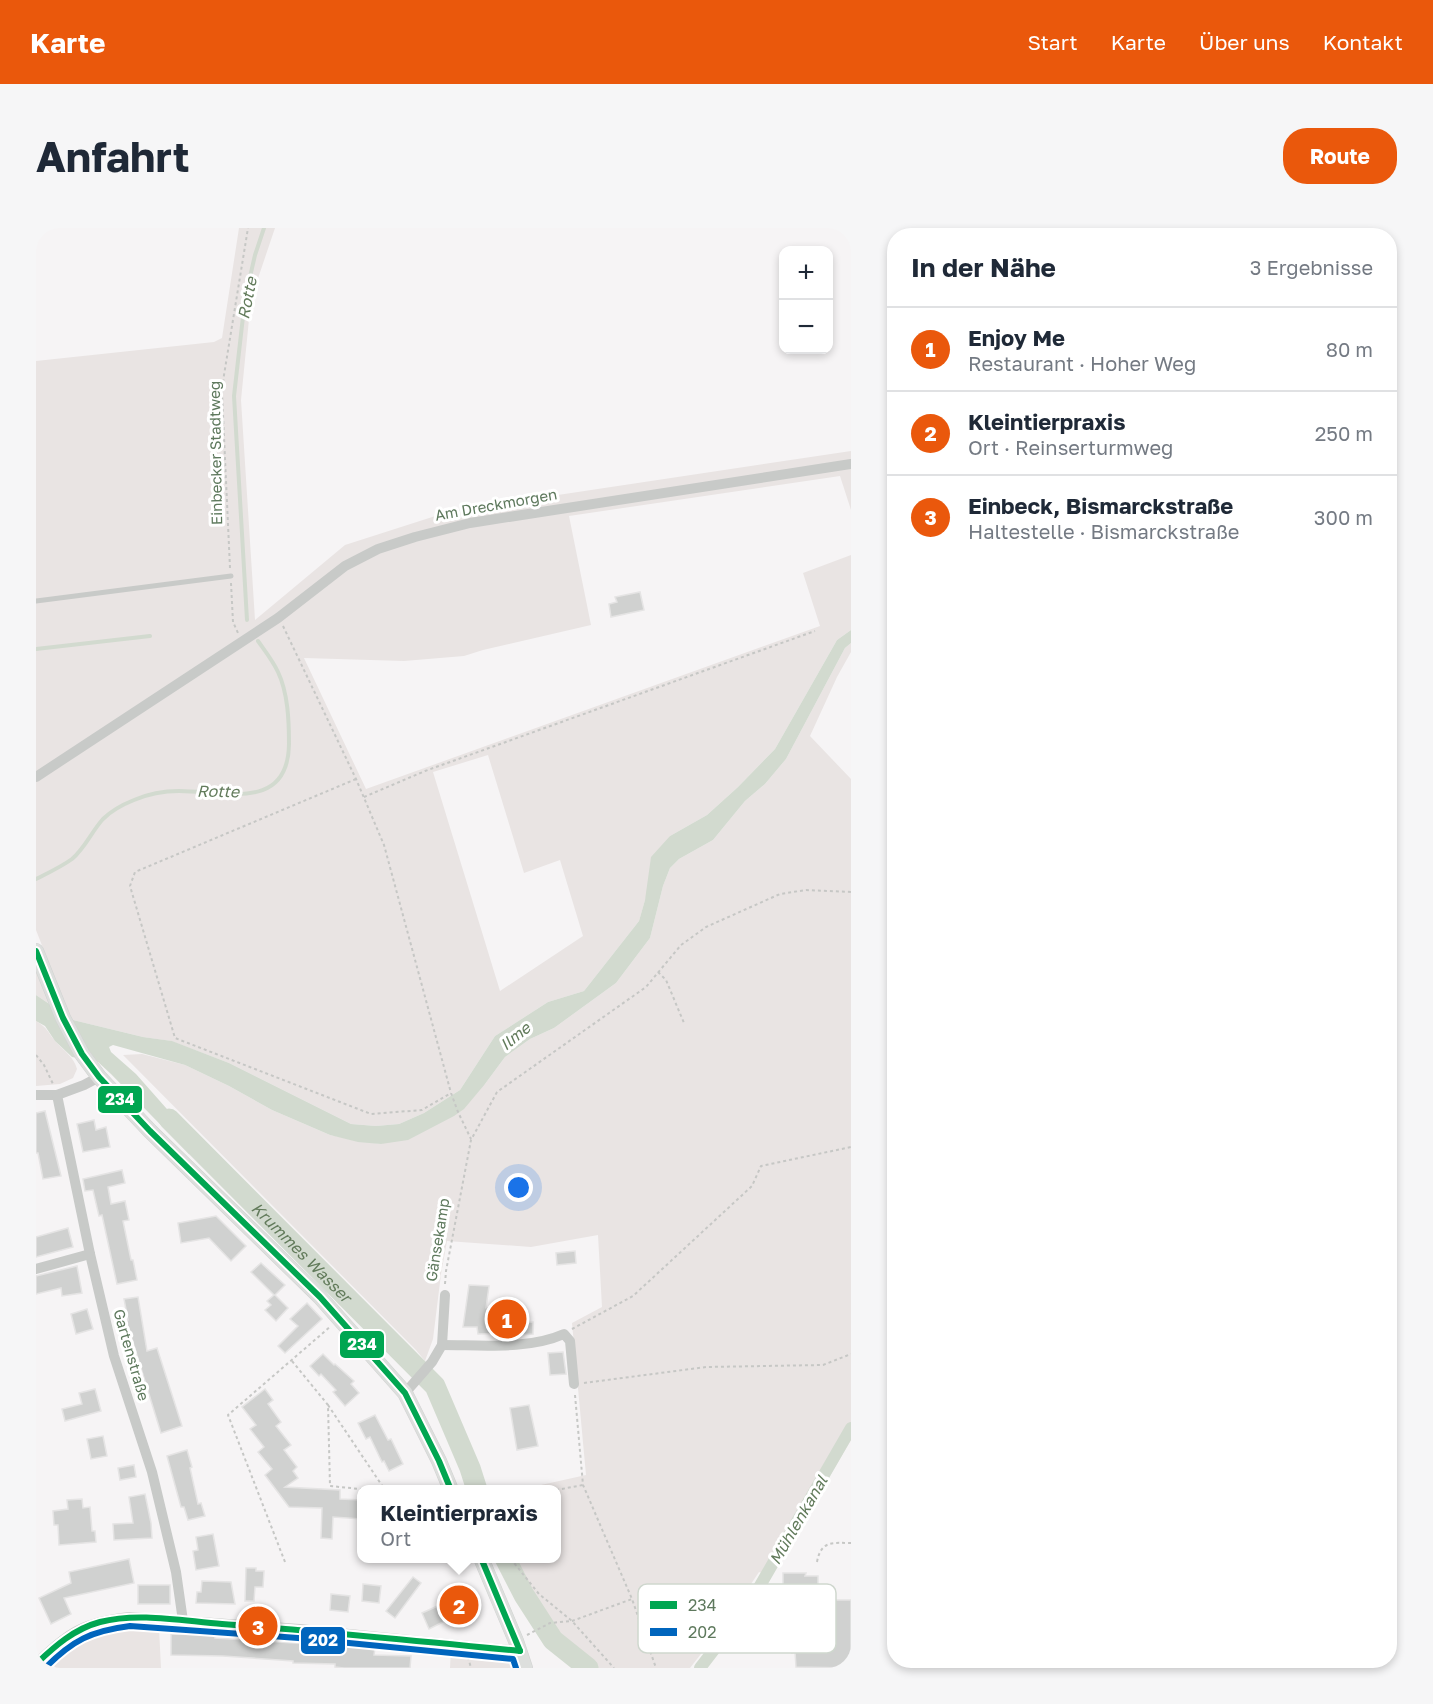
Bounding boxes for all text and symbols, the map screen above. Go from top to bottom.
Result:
text: Karte [30,26,105,59]
text: Start [1027,29,1078,55]
text: Karte [1111,29,1166,55]
text: Über uns [1199,29,1290,55]
text: Kontakt [1323,29,1403,55]
button: Route [1283,128,1397,184]
text: Anfahrt [36,131,190,181]
map controls [779,246,833,354]
button: + [779,246,833,300]
text: In der Nähe [911,252,1056,283]
text: 3 Ergebnisse [1250,255,1373,279]
water label: Rotte [233,274,261,321]
button: − [779,300,833,354]
text: Enjoy Me [968,324,1065,351]
text: 1 [925,337,936,361]
text: 80 m [1326,337,1373,361]
text: Restaurant · Hoher Weg [968,351,1196,375]
street label: Einbecker Stadtweg [205,381,225,525]
text: Kleintierpraxis [968,408,1125,435]
text: 2 [924,421,937,445]
text: 250 m [1315,421,1373,445]
text: Ort · Reinserturmweg [968,435,1173,459]
street label: Am Dreckmorgen [433,484,558,524]
text: Einbeck, Bismarckstraße [968,492,1233,519]
text: 3 [924,505,937,529]
text: 300 m [1314,505,1373,529]
text: Haltestelle · Bismarckstraße [968,519,1239,543]
water label: Rotte [197,781,241,801]
water label: Ilme [496,1017,536,1054]
line badge: 234 [97,1085,143,1114]
text: 234 [105,1089,135,1109]
your location [504,1173,533,1202]
street label: Gänsekamp [422,1197,452,1283]
water label: Krummes Wasser [248,1198,358,1308]
pin: 1 [488,1296,526,1342]
street label: Gartenstraße [110,1307,154,1403]
line badge: 234 [339,1330,385,1359]
text: 234 [347,1334,377,1354]
water label: Mühlenkanal [765,1471,832,1568]
popup [357,1485,561,1563]
text: Kleintierpraxis [380,1499,538,1526]
text: Ort [380,1526,411,1550]
pin: 2 [440,1582,478,1628]
legend [638,1584,836,1653]
text: 234 [688,1595,716,1615]
pin: 3 [238,1604,278,1648]
text: 202 [688,1622,716,1642]
line badge: 202 [300,1626,346,1655]
text: 202 [308,1630,338,1650]

